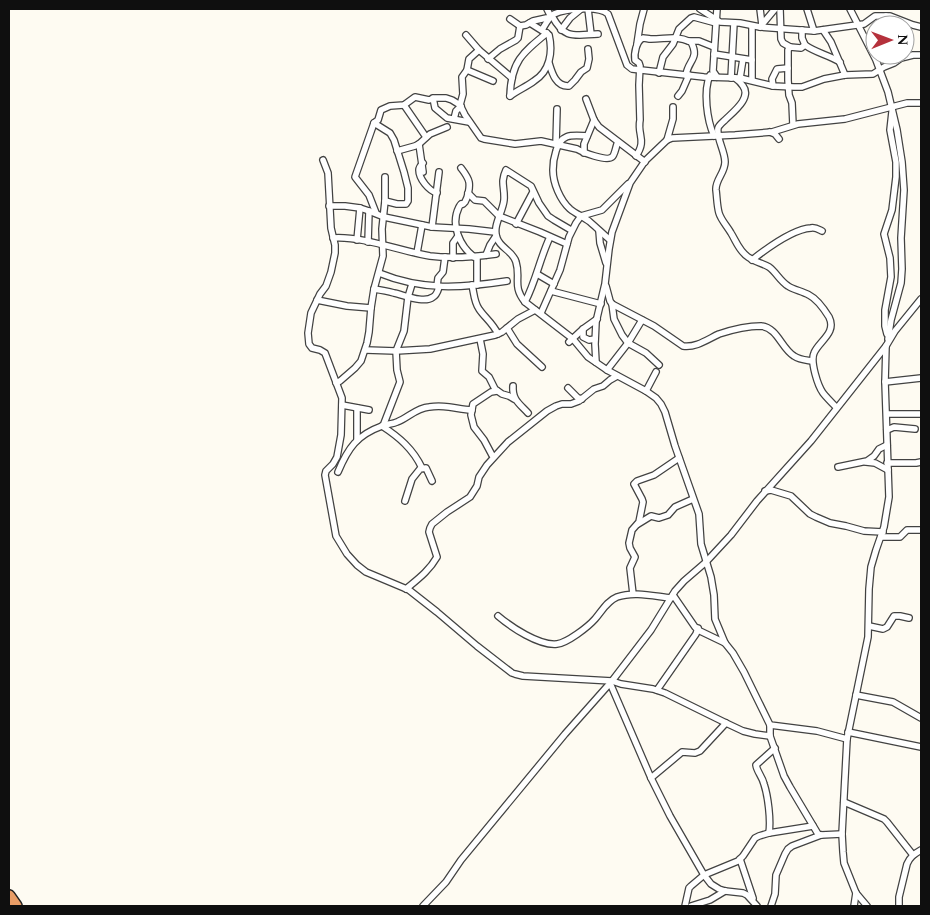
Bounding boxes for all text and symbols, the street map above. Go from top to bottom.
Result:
north arrow [865,15,915,65]
text: N [892,34,913,46]

